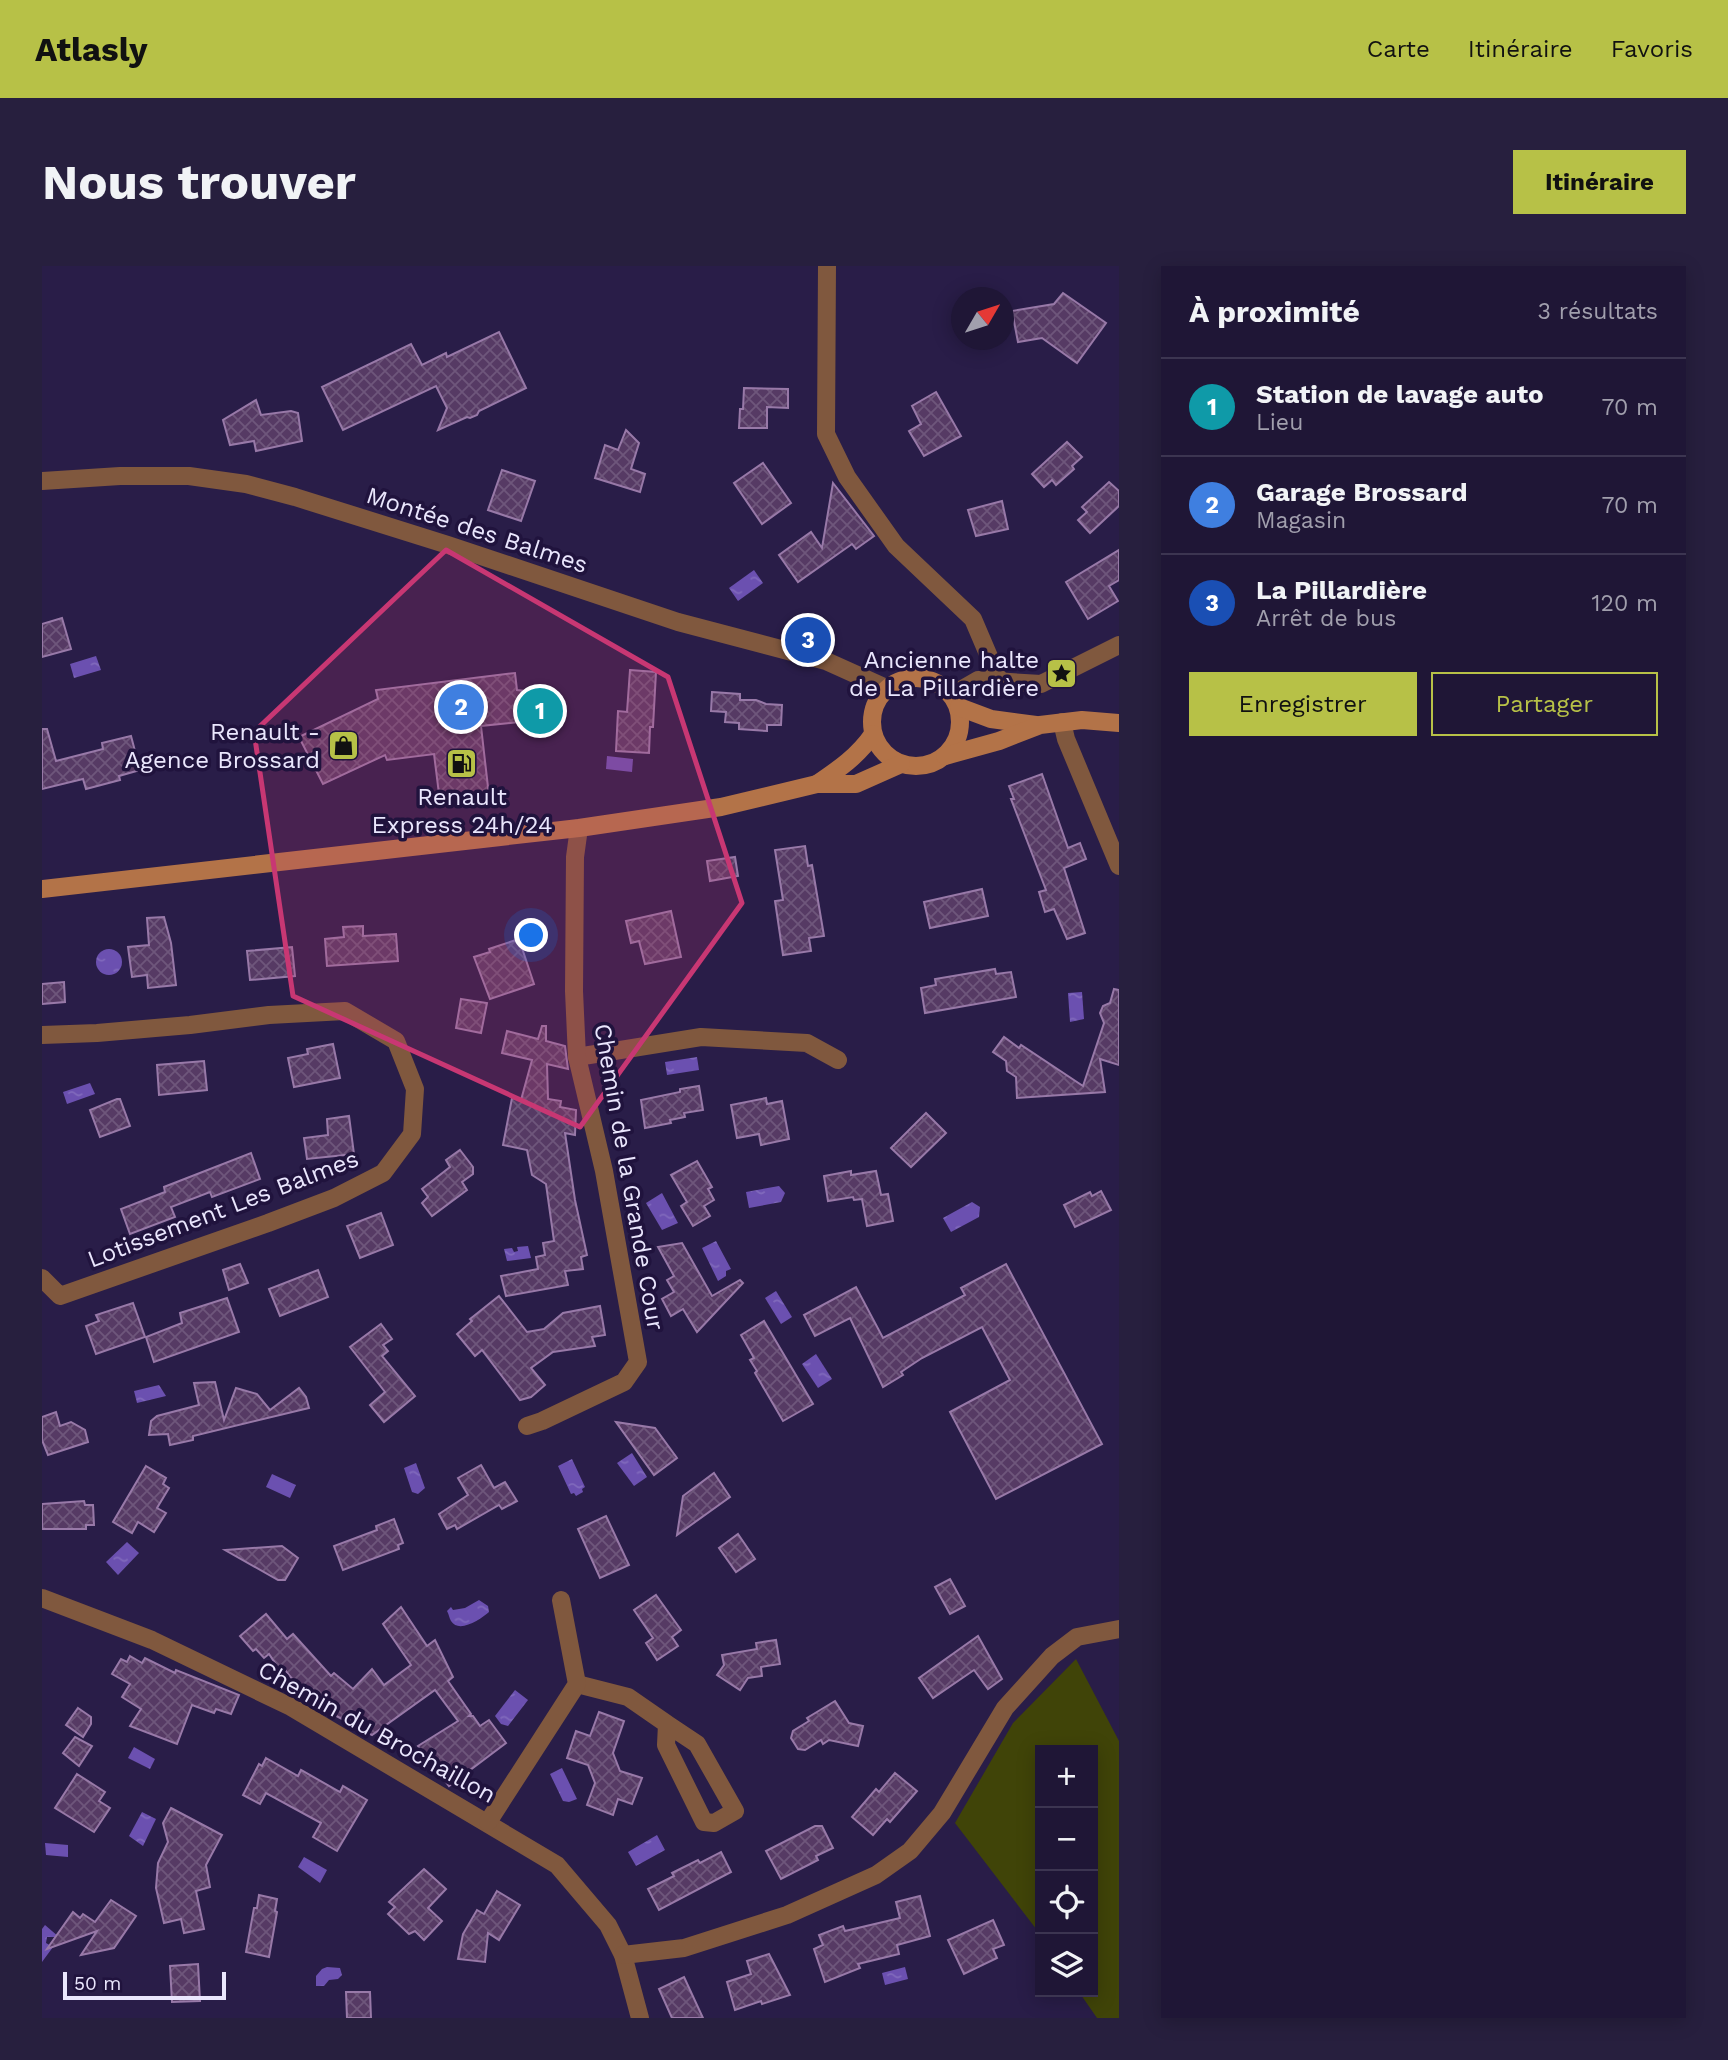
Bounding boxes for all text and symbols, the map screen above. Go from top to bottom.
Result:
text: Atlasly [35,30,147,69]
text: Carte [1367,35,1430,63]
text: Itinéraire [1468,35,1573,63]
text: Favoris [1611,35,1693,63]
button: Itinéraire [1513,150,1686,214]
text: Nous trouver [42,153,356,211]
north arrow [951,287,1014,350]
text: À proximité [1189,294,1360,329]
text: 3 résultats [1538,298,1658,325]
text: Station de lavage auto [1256,379,1544,409]
text: 1 [1207,394,1217,421]
text: 70 m [1601,394,1658,421]
text: Lieu [1256,409,1303,436]
text: Garage Brossard [1256,477,1468,507]
street label: Montée des Balmes [363,481,591,579]
text: 2 [1205,492,1219,519]
text: 70 m [1601,492,1658,519]
text: Magasin [1256,507,1346,534]
text: La Pillardière [1256,575,1427,605]
text: 3 [1205,590,1219,617]
text: 120 m [1592,590,1658,617]
text: Arrêt de bus [1256,605,1396,632]
pin: 3 [785,614,831,666]
place label: Ancienne halte de La Pillardière [849,646,1039,702]
place icon: Ancienne halte de La Pillardière [1045,657,1079,691]
button: Enregistrer [1189,672,1417,736]
button: Partager [1431,672,1658,736]
pin: 2 [438,681,484,733]
pin: 1 [517,685,563,737]
place label: Renault - Agence Brossard [124,718,320,774]
shop icon: Renault - Agence Brossard [326,729,360,763]
fuel station icon: Renault Express 24h/24 [445,746,479,780]
place label: Renault Express 24h/24 [371,783,553,839]
your location [514,918,548,952]
street label: Chemin de la Grande Cour [588,1021,670,1333]
street label: Lotissement Les Balmes [84,1144,362,1274]
street label: Chemin du Brochaillon [253,1655,501,1809]
map controls [1035,1745,1098,1997]
button: + [1035,1745,1098,1808]
button: − [1035,1808,1098,1871]
button: locate [1035,1871,1098,1934]
button: layers [1035,1934,1098,1997]
scale bar [63,1969,226,2001]
text: 50 m [74,1972,121,1995]

